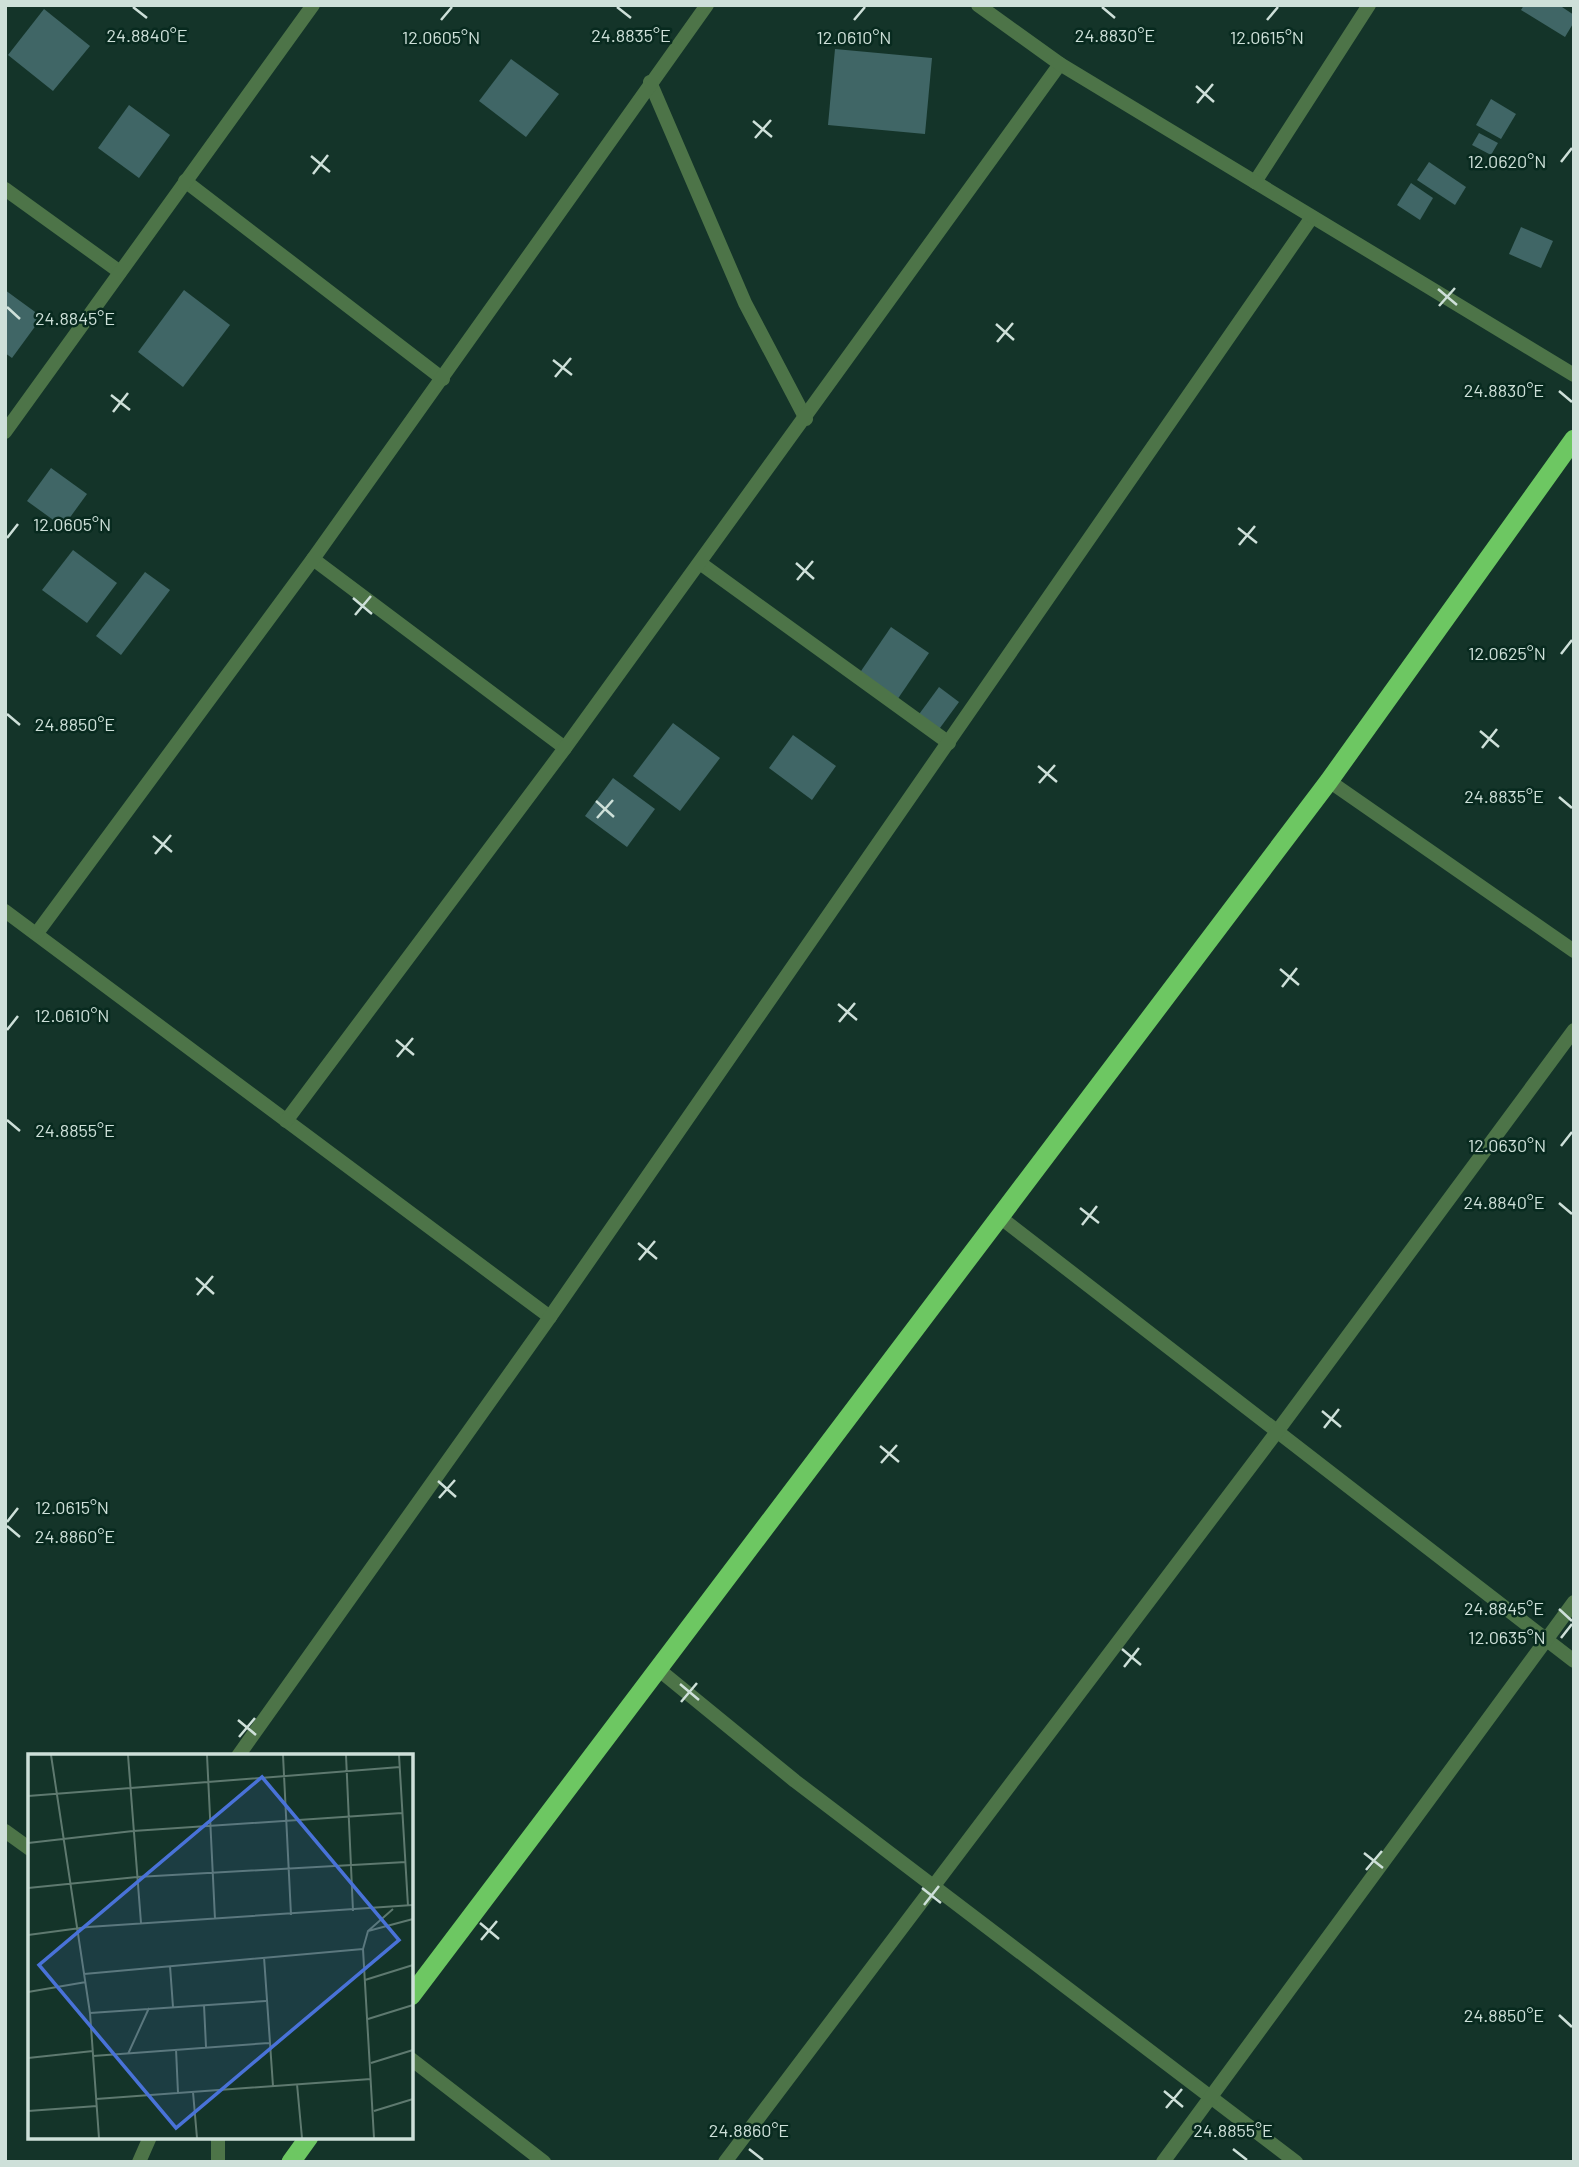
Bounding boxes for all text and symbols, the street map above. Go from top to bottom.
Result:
text: 24.8840°E [106,24,188,46]
text: 24.8835°E [591,24,671,46]
text: 24.8830°E [1075,24,1155,46]
text: 12.0605°N [402,26,480,48]
text: 12.0610°N [817,26,891,48]
text: 12.0615°N [1230,26,1304,48]
text: 12.0620°N [1468,150,1546,172]
text: 24.8845°E [35,307,115,329]
text: 24.8830°E [1464,379,1544,401]
text: 12.0605°N [33,513,111,535]
text: 12.0625°N [1468,642,1546,664]
text: 24.8850°E [35,713,115,735]
text: 24.8835°E [1464,785,1544,807]
text: 12.0610°N [35,1004,109,1026]
text: 24.8855°E [35,1119,115,1141]
text: 12.0630°N [1468,1134,1546,1156]
text: 24.8840°E [1463,1191,1545,1213]
text: 12.0615°N [35,1496,109,1518]
text: 24.8860°E [35,1525,115,1547]
text: 24.8845°E [1464,1597,1544,1619]
text: 12.0635°N [1468,1626,1546,1648]
inset map [28,1754,413,2139]
text: 24.8850°E [1464,2004,1544,2026]
text: 24.8860°E [709,2119,789,2141]
text: 24.8855°E [1193,2119,1273,2141]

